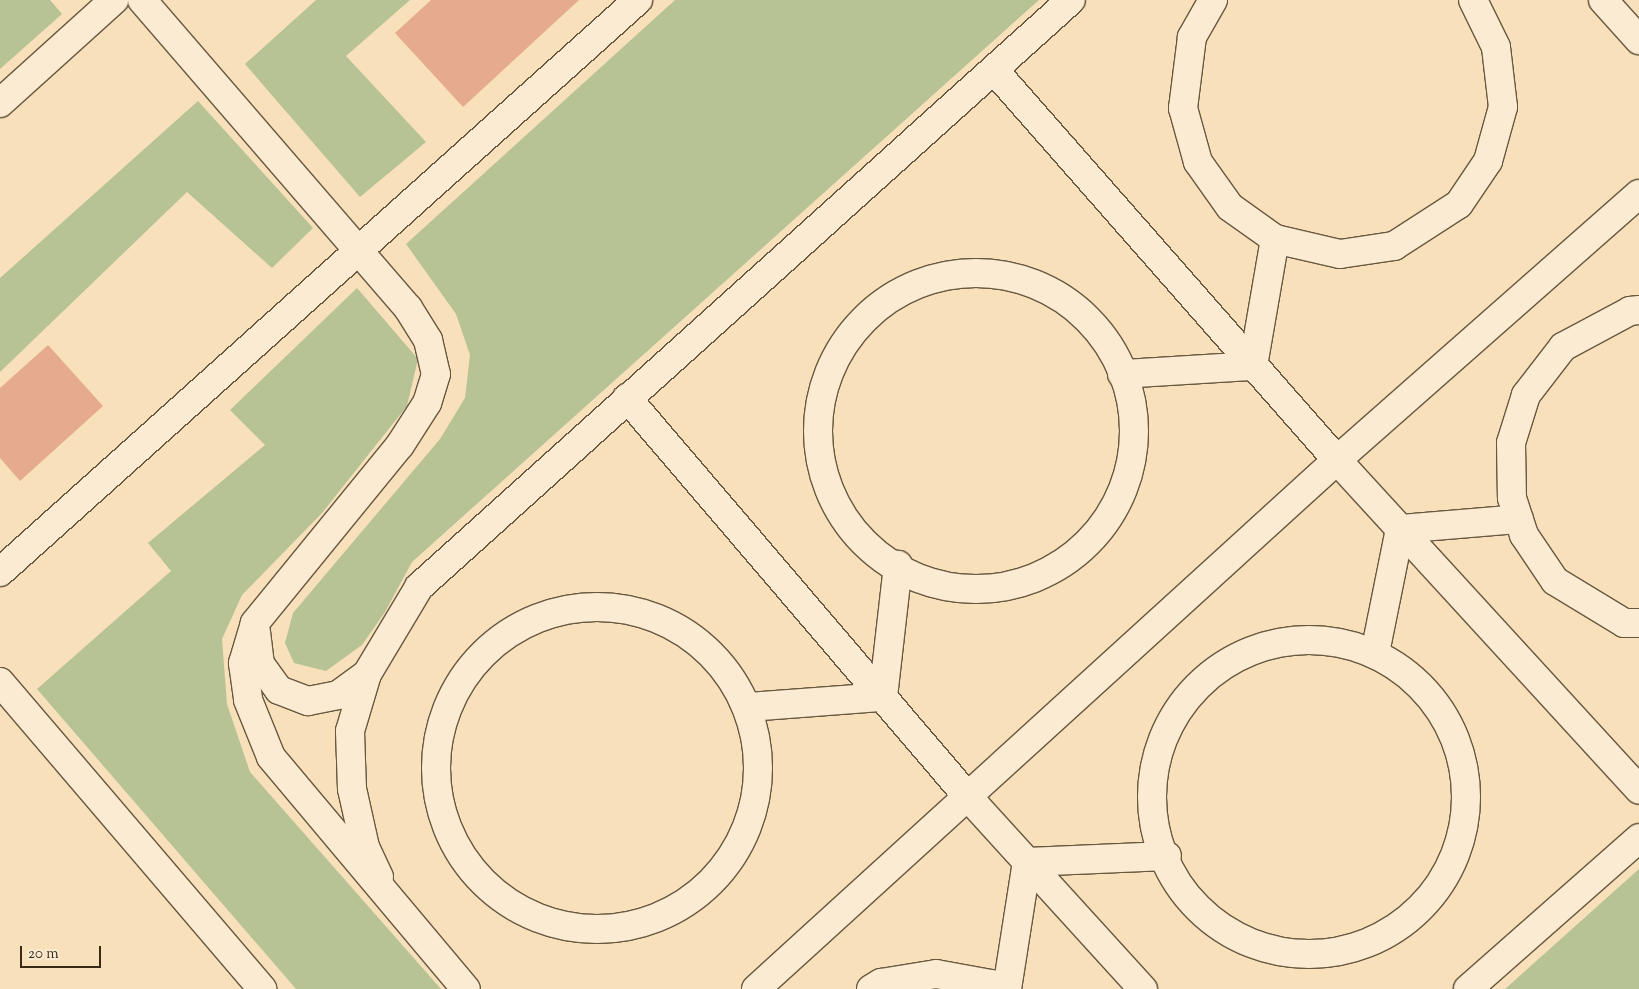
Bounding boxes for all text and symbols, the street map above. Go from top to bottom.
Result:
scale bar [22,936,104,968]
text: 20 m [28,944,59,965]

